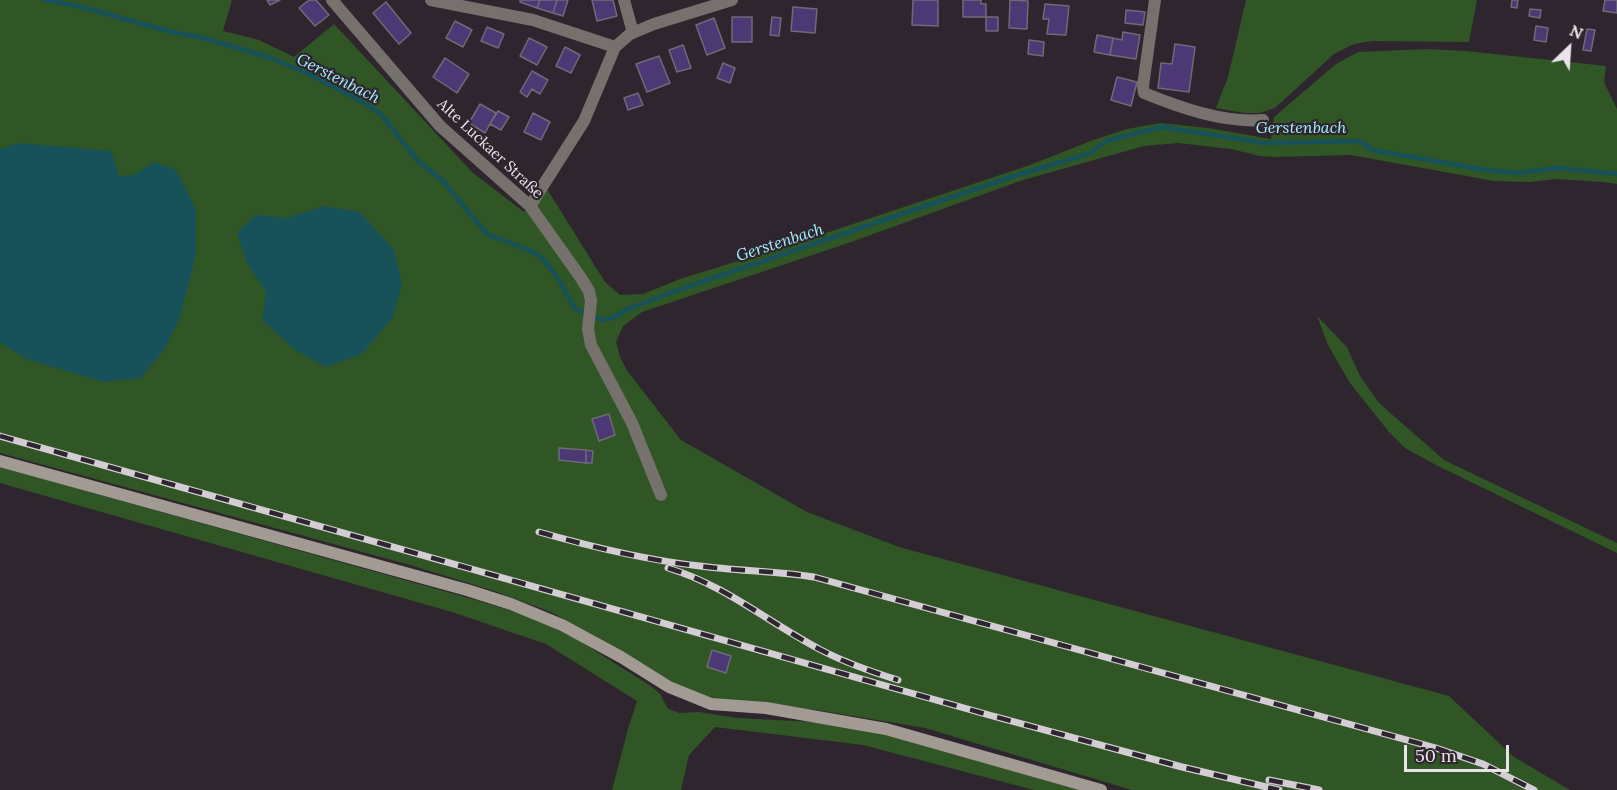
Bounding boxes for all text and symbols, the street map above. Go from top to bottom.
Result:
north arrow [1539,18,1599,78]
text: N [1567,20,1586,43]
water label: Gerstenbach [293,50,383,108]
street label: Alte Luckaer Straße [433,95,547,203]
water label: Gerstenbach [1256,118,1346,138]
water label: Gerstenbach [734,220,826,266]
scale bar [1407,733,1512,771]
text: 50 m [1415,744,1457,767]

